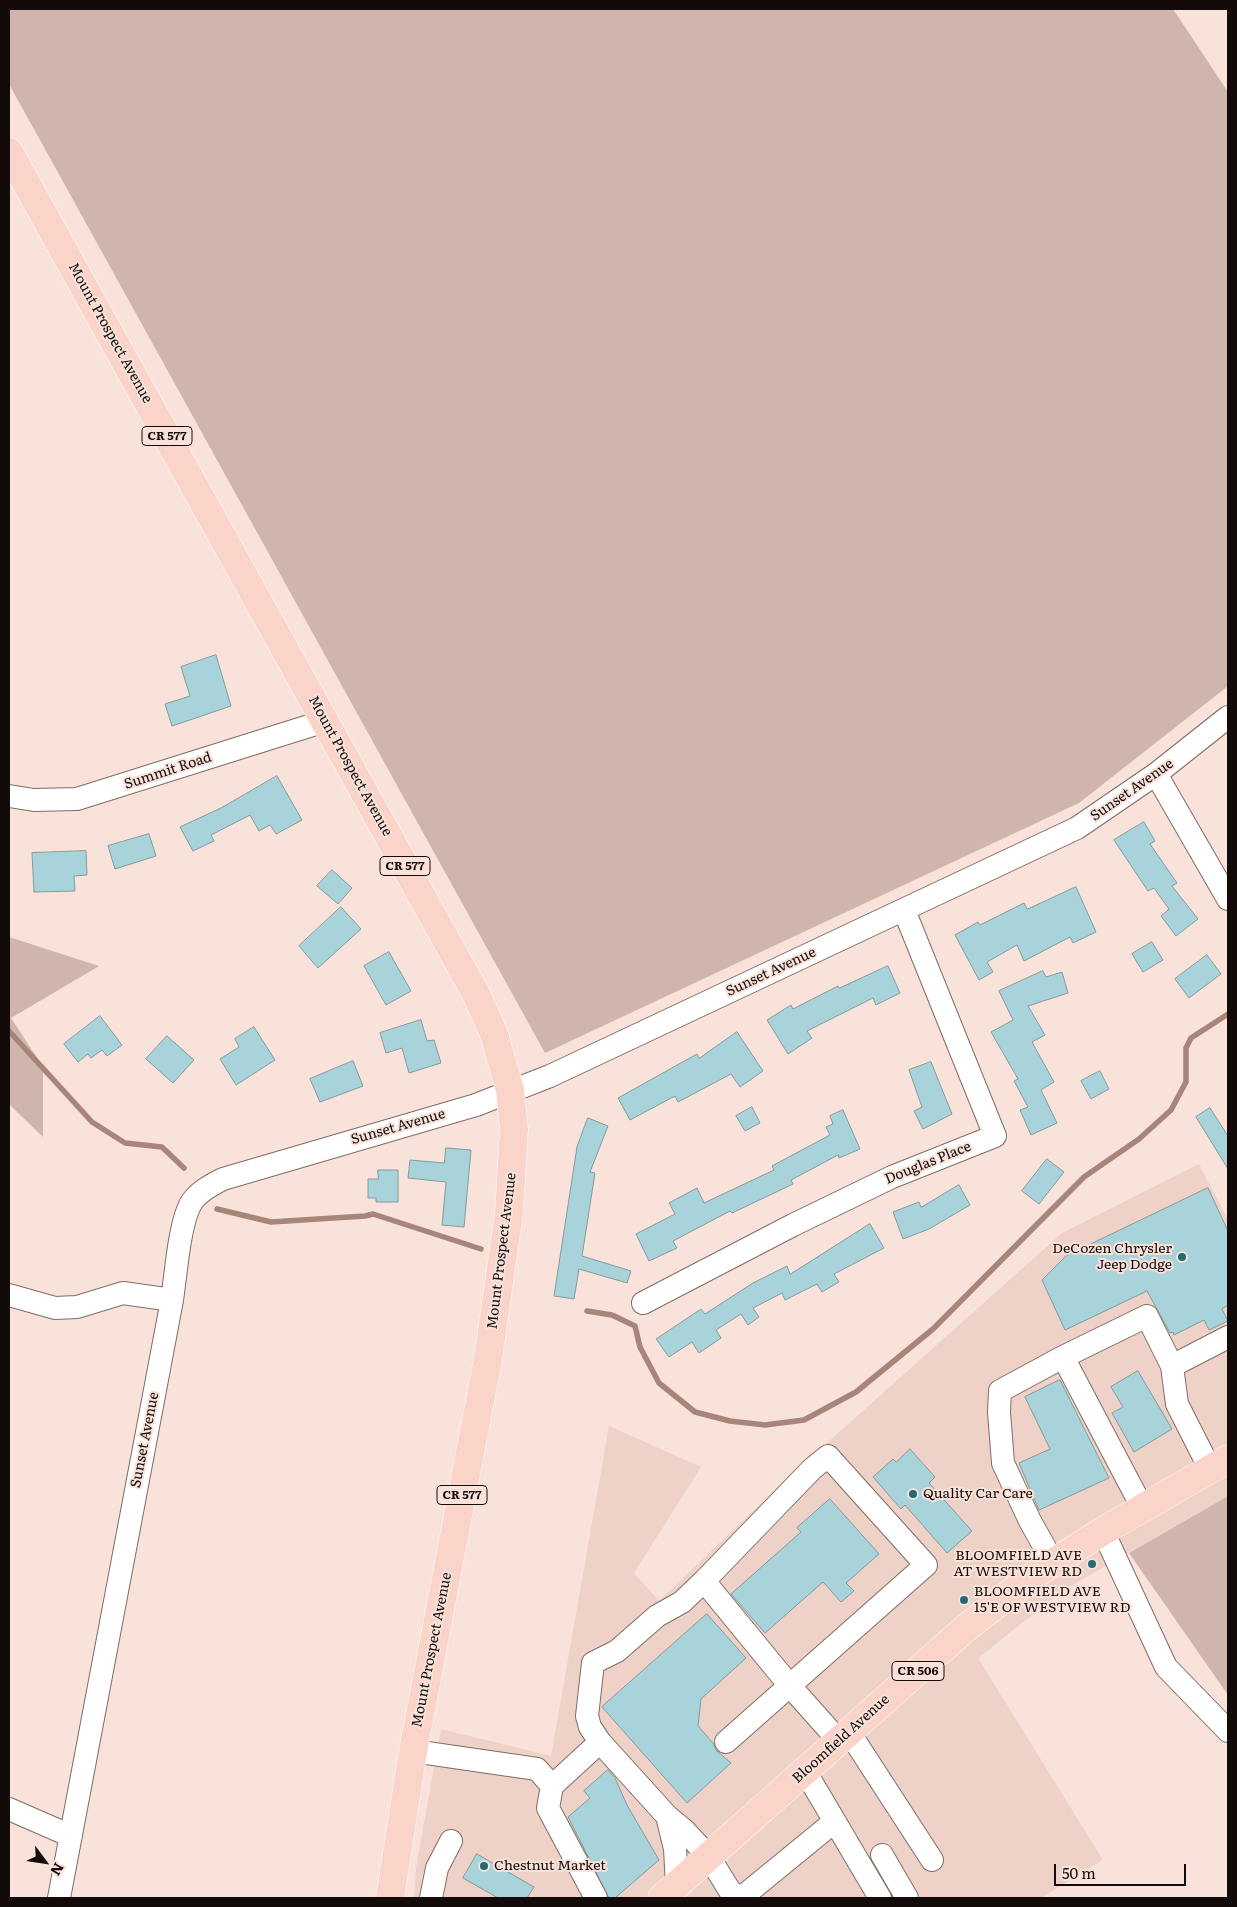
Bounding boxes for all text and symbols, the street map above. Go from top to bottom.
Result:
street label: Mount Prospect Avenue [64,260,156,406]
road number: CR 577 [142,426,192,446]
street label: Mount Prospect Avenue [304,693,396,839]
street label: Summit Road [122,749,214,793]
street label: Sunset Avenue [1087,755,1177,825]
road number: CR 577 [380,856,430,876]
street label: Sunset Avenue [723,944,819,1000]
street label: Sunset Avenue [349,1106,447,1148]
street label: Douglas Place [882,1138,974,1188]
street label: Mount Prospect Avenue [484,1172,520,1330]
place label: DeCozen Chrysler Jeep Dodge [1052,1241,1172,1274]
marker: DeCozen Chrysler Jeep Dodge [1176,1251,1188,1263]
street label: Sunset Avenue [127,1391,163,1489]
road number: CR 577 [437,1486,487,1504]
place label: Quality Car Care [923,1486,1033,1502]
marker: Quality Car Care [907,1488,919,1500]
place label: BLOOMFIELD AVE AT WESTVIEW RD [953,1548,1082,1580]
marker: BLOOMFIELD AVE AT WESTVIEW RD [1086,1558,1098,1570]
street label: Mount Prospect Avenue [409,1571,455,1729]
place label: BLOOMFIELD AVE 15'E OF WESTVIEW RD [974,1584,1130,1616]
marker: BLOOMFIELD AVE 15'E OF WESTVIEW RD [958,1594,970,1606]
road number: CR 506 [892,1662,944,1680]
street label: Bloomfield Avenue [789,1691,893,1787]
north arrow [20,1837,70,1887]
scale bar [1057,1854,1190,1886]
place label: Chestnut Market [494,1858,606,1874]
text: N [46,1860,69,1880]
marker: Chestnut Market [478,1860,490,1872]
text: 50 m [1062,1861,1096,1884]

